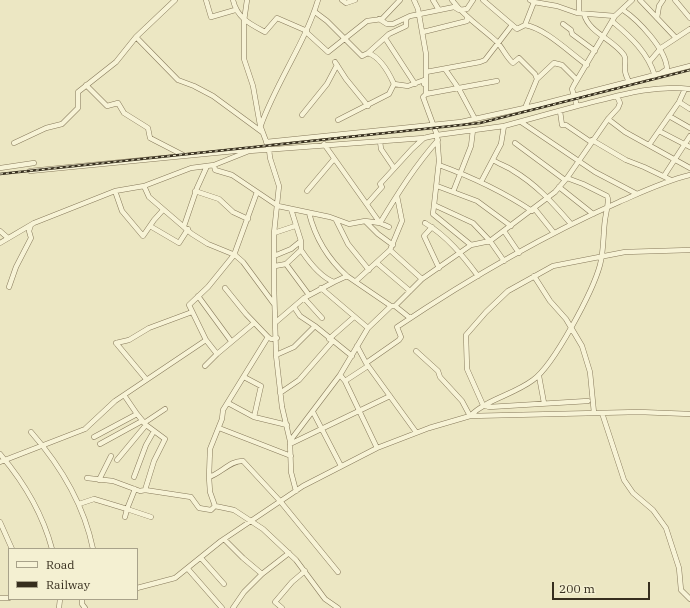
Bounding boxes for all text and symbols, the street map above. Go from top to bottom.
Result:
legend [8,548,138,600]
text: Road [46,557,75,572]
scale bar [554,574,652,600]
text: Railway [46,577,90,592]
text: 200 m [559,581,595,596]

